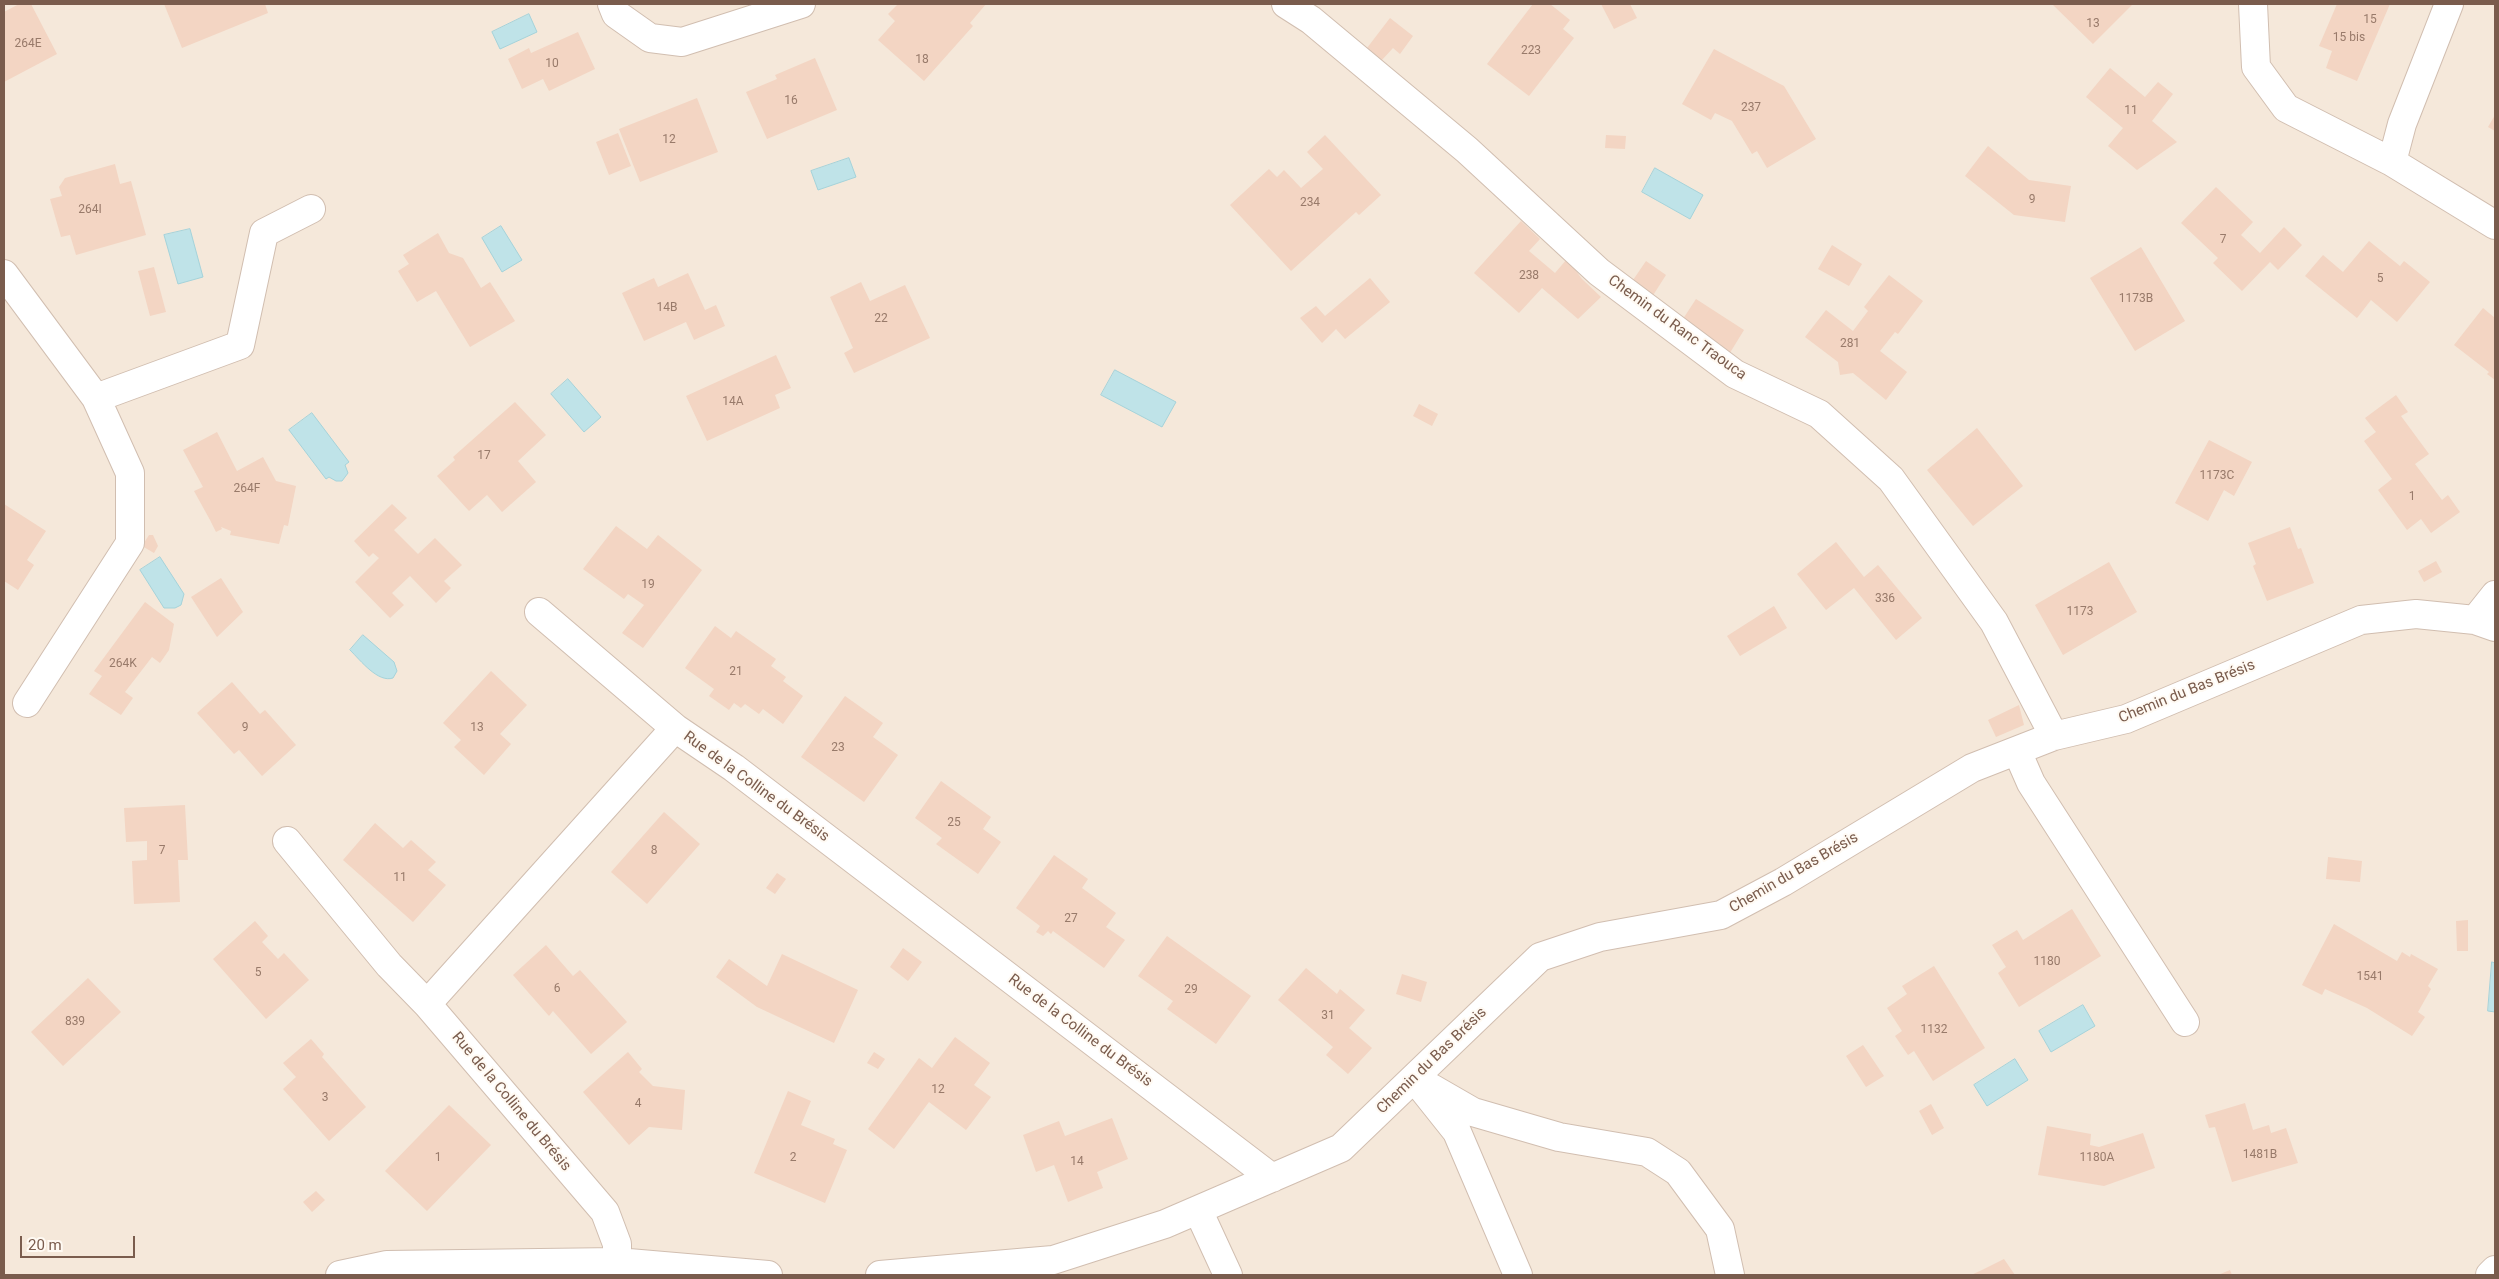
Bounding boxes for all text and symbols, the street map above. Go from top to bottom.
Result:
house number: 15 [2363,13,2377,27]
house number: 13 [2086,17,2100,31]
house number: 15 bis [2333,31,2365,45]
house number: 264E [14,37,42,51]
house number: 223 [1521,44,1541,58]
house number: 18 [915,53,929,67]
house number: 10 [545,57,559,71]
house number: 16 [784,94,798,108]
house number: 237 [1741,101,1761,115]
house number: 11 [2124,104,2138,118]
house number: 12 [662,133,676,147]
house number: 9 [2029,193,2035,207]
house number: 234 [1300,196,1320,210]
house number: 264I [78,203,102,217]
house number: 7 [2220,233,2226,247]
house number: 238 [1519,269,1539,283]
street label: Chemin du Ranc Traouca [1604,272,1750,384]
house number: 5 [2377,272,2383,286]
house number: 1173B [2119,292,2153,306]
house number: 14B [657,301,677,315]
house number: 22 [874,312,888,326]
house number: 281 [1840,337,1860,351]
house number: 14A [722,395,744,409]
house number: 17 [477,449,491,463]
house number: 1173C [2200,469,2234,483]
house number: 264F [234,482,260,496]
house number: 1 [2409,490,2415,504]
house number: 19 [641,578,655,592]
house number: 336 [1875,592,1895,606]
house number: 1173 [2067,605,2093,619]
street label: Chemin du Bas Brésis [2116,656,2258,728]
house number: 264K [109,657,137,671]
house number: 21 [729,665,743,679]
house number: 9 [242,721,248,735]
house number: 13 [470,721,484,735]
street label: Rue de la Colline du Brésis [680,728,832,846]
house number: 23 [831,741,845,755]
house number: 25 [947,816,961,830]
street label: Chemin du Bas Brésis [1726,829,1862,917]
house number: 7 [159,844,165,858]
house number: 8 [651,844,657,858]
house number: 11 [393,871,407,885]
house number: 27 [1064,912,1078,926]
house number: 1180 [2034,955,2060,969]
house number: 5 [255,966,261,980]
house number: 1541 [2357,970,2383,984]
street label: Rue de la Colline du Brésis [1004,971,1156,1091]
house number: 6 [554,982,560,996]
house number: 29 [1184,983,1198,997]
street label: Chemin du Bas Brésis [1373,1004,1491,1118]
house number: 31 [1321,1009,1335,1023]
house number: 839 [65,1015,85,1029]
house number: 1132 [1921,1023,1947,1037]
street label: Rue de la Colline du Brésis [448,1029,574,1175]
house number: 12 [931,1083,945,1097]
house number: 3 [322,1091,328,1105]
house number: 4 [635,1097,641,1111]
house number: 1481B [2243,1148,2277,1162]
house number: 1 [435,1151,441,1165]
house number: 2 [790,1151,796,1165]
house number: 1180A [2080,1151,2114,1165]
house number: 14 [1070,1155,1084,1169]
scale bar [22,1226,138,1258]
text: 20 m [28,1236,62,1254]

